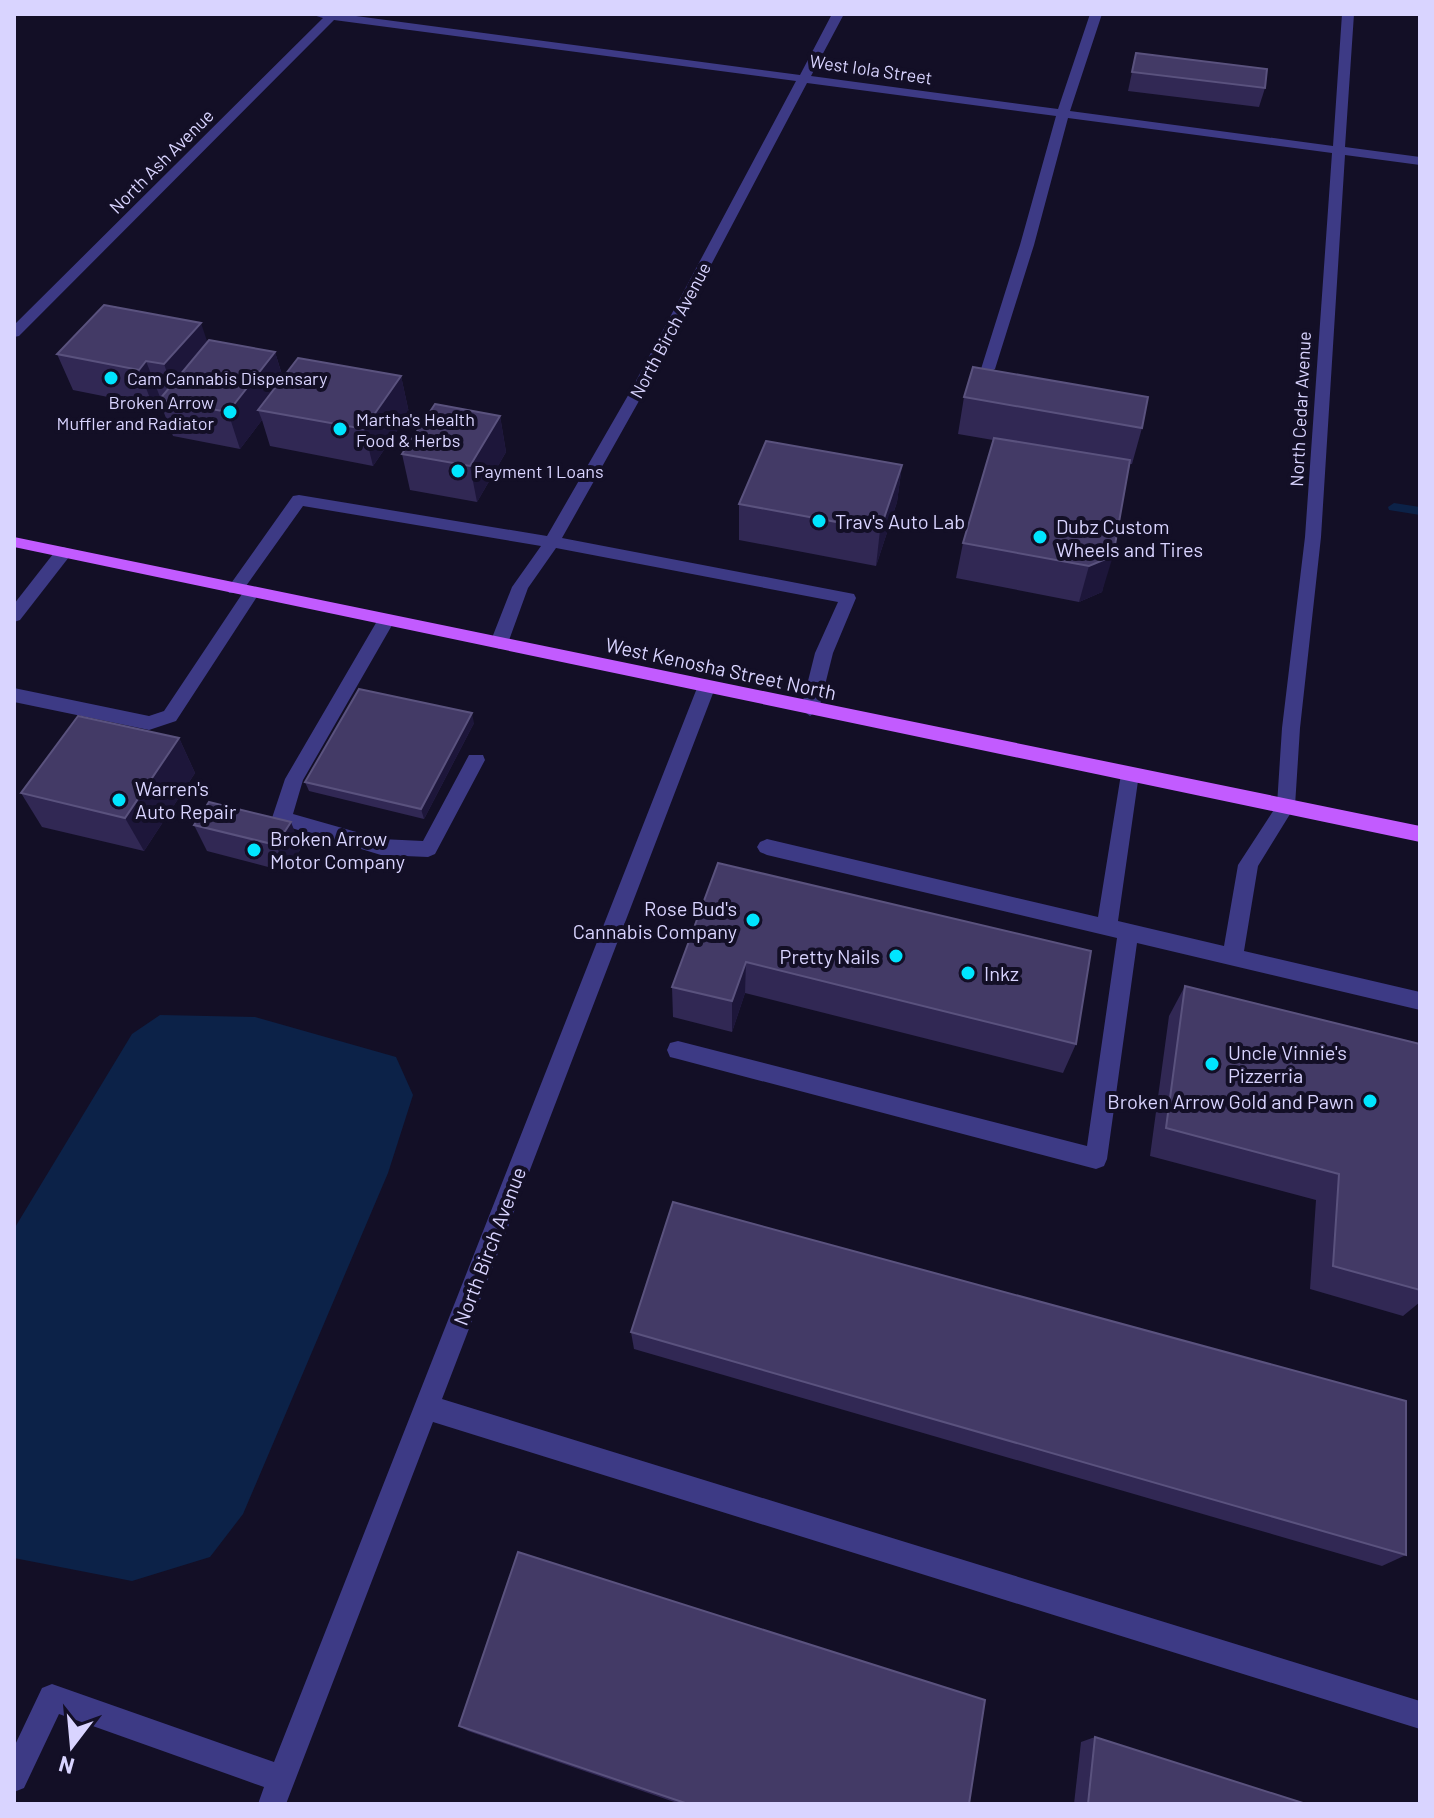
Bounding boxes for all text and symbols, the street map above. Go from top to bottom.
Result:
street label: West Iola Street [808,49,934,89]
street label: North Ash Avenue [104,104,218,218]
street label: North Birch Avenue [625,258,715,402]
street label: North Cedar Avenue [1285,331,1315,487]
place label: Cam Cannabis Dispensary [127,367,327,389]
marker: Cam Cannabis Dispensary [102,369,120,387]
place label: Broken Arrow Muffler and Radiator [57,391,214,434]
marker: Broken Arrow Muffler and Radiator [221,403,239,421]
place label: Martha's Health Food & Herbs [356,408,475,451]
marker: Martha's Health Food & Herbs [331,420,349,438]
place label: Payment 1 Loans [474,460,604,482]
marker: Payment 1 Loans [449,462,467,480]
place label: Trav's Auto Lab [835,509,965,533]
marker: Trav's Auto Lab [810,512,828,530]
place label: Dubz Custom Wheels and Tires [1056,514,1203,561]
marker: Dubz Custom Wheels and Tires [1031,528,1049,546]
street label: West Kenosha Street North [603,632,839,704]
place label: Warren's Auto Repair [135,776,236,823]
marker: Warren's Auto Repair [110,791,128,809]
place label: Broken Arrow Motor Company [270,826,405,873]
marker: Broken Arrow Motor Company [245,841,263,859]
place label: Rose Bud's Cannabis Company [573,896,737,943]
marker: Rose Bud's Cannabis Company [744,911,762,929]
place label: Pretty Nails [780,944,880,968]
marker: Pretty Nails [887,947,905,965]
place label: Inkz [984,961,1019,985]
marker: Inkz [959,964,977,982]
place label: Uncle Vinnie's Pizzerria [1228,1040,1347,1087]
marker: Uncle Vinnie's Pizzerria [1203,1055,1221,1073]
place label: Broken Arrow Gold and Pawn [1107,1089,1354,1113]
marker: Broken Arrow Gold and Pawn [1361,1092,1379,1110]
street label: North Birch Avenue [448,1163,530,1329]
north arrow [32,1706,112,1786]
text: N [56,1752,77,1781]

